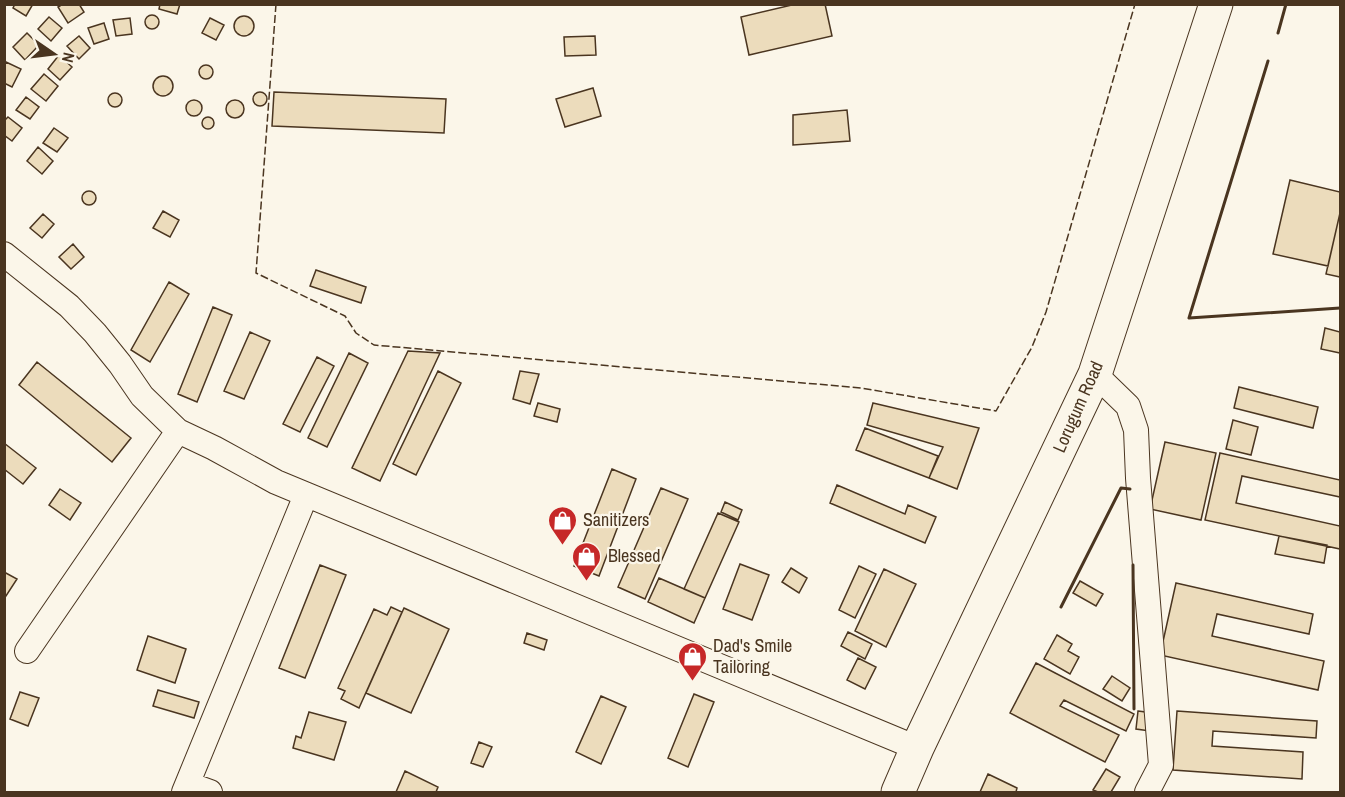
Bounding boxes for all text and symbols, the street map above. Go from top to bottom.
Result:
north arrow [24,24,84,84]
text: N [57,50,80,65]
street label: Lorugum Road [1046,357,1109,456]
shop icon: Sanitizers [546,504,578,546]
place label: Sanitizers [583,507,649,532]
shop icon: Blessed [571,540,603,582]
place label: Blessed [608,543,661,568]
place label: Dad's Smile Tailoring [713,633,792,679]
shop icon: Dad's Smile Tailoring [676,640,708,682]

